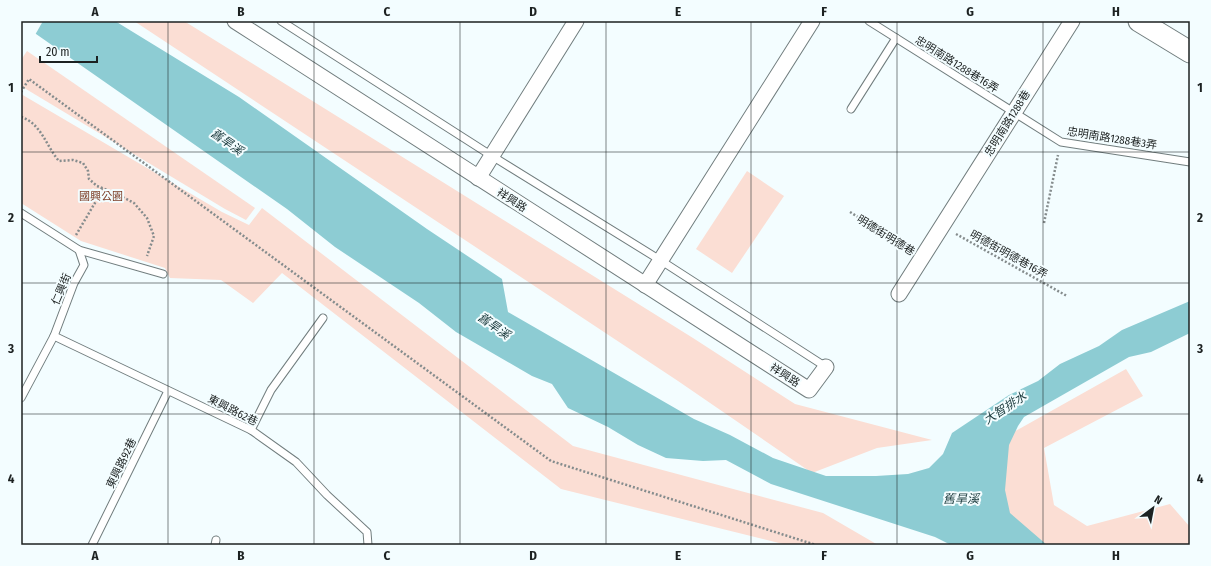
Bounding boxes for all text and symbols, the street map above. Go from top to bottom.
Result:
text: A [90,4,99,19]
text: B [237,4,245,19]
text: C [384,4,391,19]
text: D [529,4,537,19]
text: E [675,4,681,19]
text: F [821,4,827,19]
text: G [966,4,974,19]
text: H [1112,4,1120,19]
street label: 忠明南路1288巷16弄 [913,34,1001,95]
scale bar [40,38,97,64]
text: 20 m [46,45,70,59]
text: 1 [8,80,14,95]
text: 1 [1197,80,1203,95]
street label: 忠明南路1288巷 [982,88,1033,159]
street label: 忠明南路1288巷3弄 [1066,125,1158,152]
water label: 舊旱溪 [208,126,247,159]
street label: 祥興路 [494,186,529,215]
park label: 國興公園 [79,190,123,203]
text: 2 [7,210,14,225]
text: 2 [1196,210,1203,225]
street label: 明德街明德巷 [854,212,917,258]
street label: 明德街明德巷16弄 [968,228,1050,281]
street label: 仁興街 [49,271,74,307]
water label: 舊旱溪 [475,310,514,343]
text: 3 [7,341,14,356]
text: 3 [1196,341,1203,356]
street label: 祥興路 [767,361,802,390]
water label: 大智排水 [981,389,1030,427]
street label: 東興路62巷 [206,392,260,429]
street label: 東興路92巷 [104,436,139,490]
text: 4 [8,471,15,486]
text: 4 [1197,471,1204,486]
north arrow [1133,488,1173,528]
water label: 舊旱溪 [943,492,981,506]
text: N [1152,493,1164,507]
text: A [90,548,99,563]
text: B [237,548,245,563]
text: C [384,548,391,563]
text: D [529,548,537,563]
text: E [675,548,681,563]
text: F [821,548,827,563]
text: G [966,548,974,563]
text: H [1112,548,1120,563]

